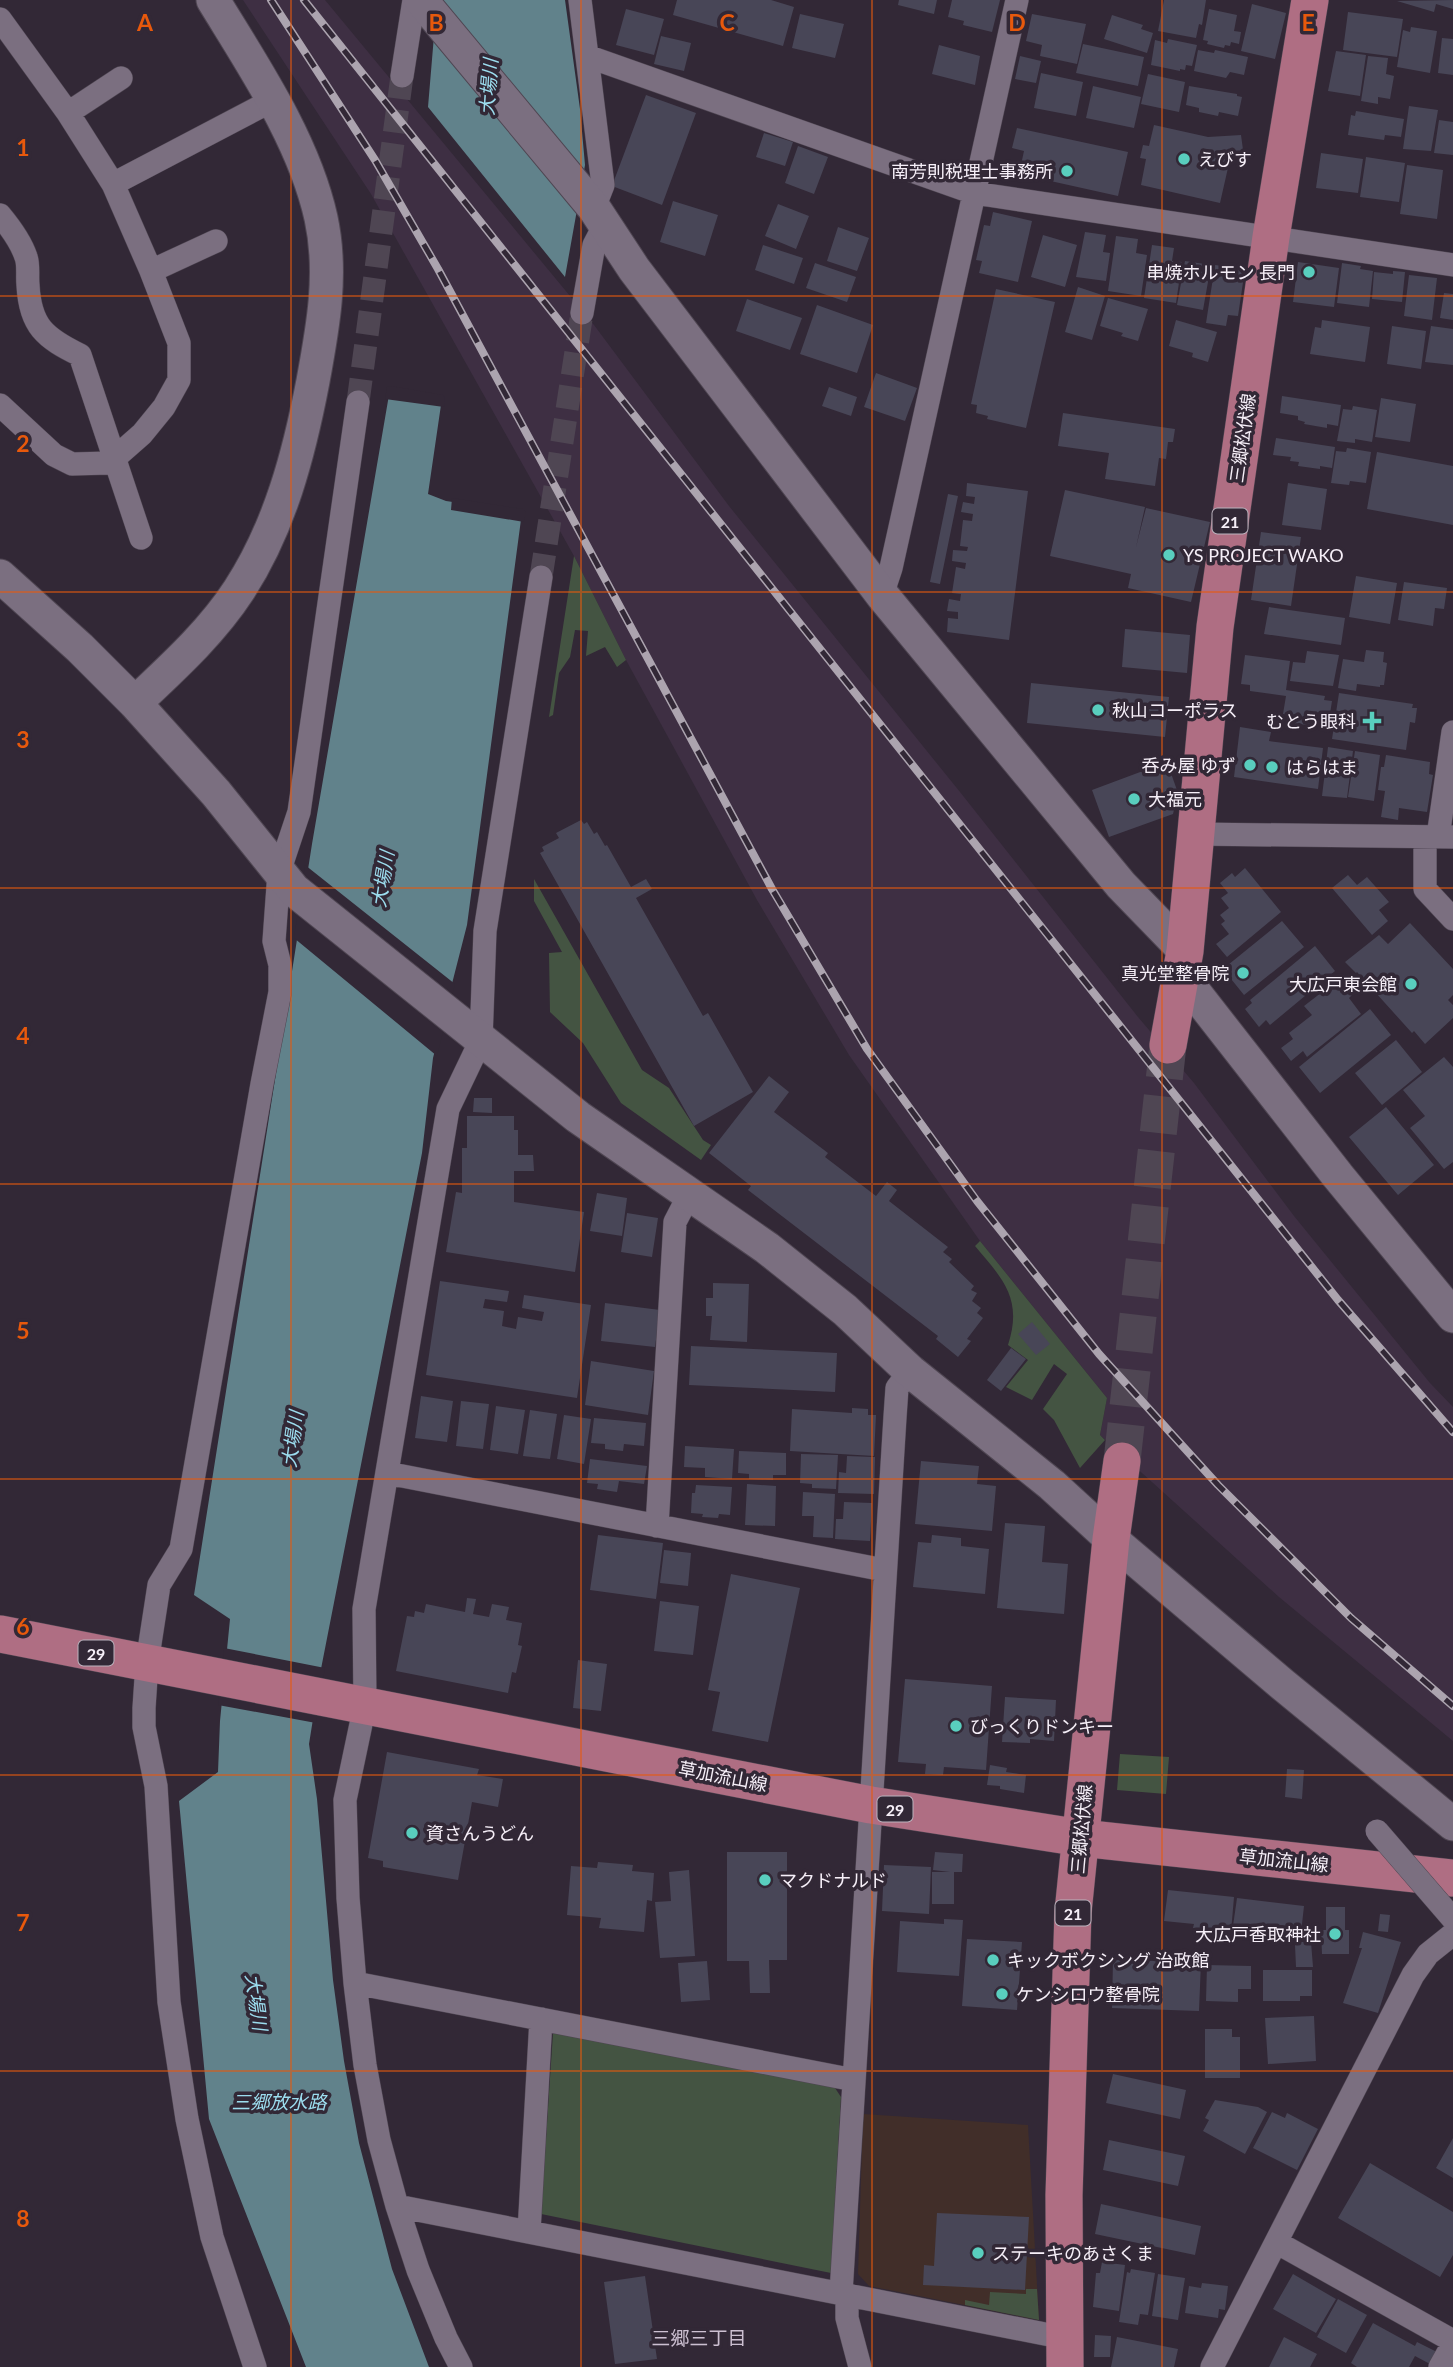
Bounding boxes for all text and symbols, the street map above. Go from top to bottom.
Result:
text: A [136,8,154,36]
text: B [428,8,444,36]
text: C [719,8,735,36]
text: D [1008,8,1026,36]
text: E [1301,8,1315,36]
water label: 大場川 [475,56,502,116]
text: 1 [16,133,30,161]
place label: えびす [1198,148,1252,170]
marker: えびす [1176,151,1192,167]
place label: 南芳則税理士事務所 [891,160,1053,182]
marker: 南芳則税理士事務所 [1059,163,1075,179]
place label: 串焼ホルモン 長門 [1146,261,1295,283]
marker: 串焼ホルモン 長門 [1301,264,1317,280]
street label: 三郷松伏線 [1225,392,1259,484]
text: 2 [16,429,30,457]
road number: 21 [1212,508,1248,534]
place label: YS PROJECT WAKO [1183,544,1344,566]
marker: YS PROJECT WAKO [1161,547,1177,563]
place label: 秋山コーポラス [1112,699,1238,721]
marker: 秋山コーポラス [1090,702,1106,718]
place label: むとう眼科 [1266,710,1356,732]
marker: むとう眼科 [1362,711,1382,731]
text: 3 [16,725,30,753]
place label: 呑み屋 ゆず [1141,754,1236,776]
place label: はらはま [1286,756,1358,778]
marker: 呑み屋 ゆず [1242,757,1258,773]
marker: はらはま [1264,759,1280,775]
place label: 大福元 [1148,788,1202,810]
marker: 大福元 [1126,791,1142,807]
water label: 大場川 [366,847,398,909]
place label: 真光堂整骨院 [1121,962,1229,984]
marker: 真光堂整骨院 [1235,965,1251,981]
place label: 大広戸東会館 [1289,973,1397,995]
marker: 大広戸東会館 [1403,976,1419,992]
text: 4 [16,1021,30,1049]
text: 5 [16,1316,30,1344]
water label: 大場川 [277,1407,308,1469]
text: 6 [16,1612,30,1640]
road number: 29 [78,1640,114,1666]
place label: びっくりドンキー [970,1715,1114,1737]
marker: びっくりドンキー [948,1718,964,1734]
street label: 草加流山線 [677,1757,769,1795]
street label: 三郷松伏線 [1066,1783,1096,1875]
road number: 29 [878,1797,912,1822]
place label: 資さんうどん [426,1822,534,1844]
marker: 資さんうどん [404,1825,420,1841]
street label: 草加流山線 [1238,1844,1330,1876]
place label: マクドナルド [779,1869,887,1891]
marker: マクドナルド [757,1872,773,1888]
road number: 21 [1056,1900,1090,1926]
text: 7 [16,1908,30,1936]
place label: 大広戸香取神社 [1195,1923,1321,1945]
marker: 大広戸香取神社 [1327,1926,1343,1942]
place label: キックボクシング 治政館 [1007,1949,1210,1971]
marker: キックボクシング 治政館 [985,1952,1001,1968]
water label: 大場川 [242,1972,273,2034]
place label: ケンシロウ整骨院 [1016,1983,1159,2005]
marker: ケンシロウ整骨院 [994,1986,1010,2002]
water label: 三郷放水路 [231,2090,328,2113]
text: 8 [16,2204,30,2232]
place label: ステーキのあさくま [992,2242,1154,2264]
marker: ステーキのあさくま [970,2245,986,2261]
district label: 三郷三丁目 [651,2326,747,2349]

